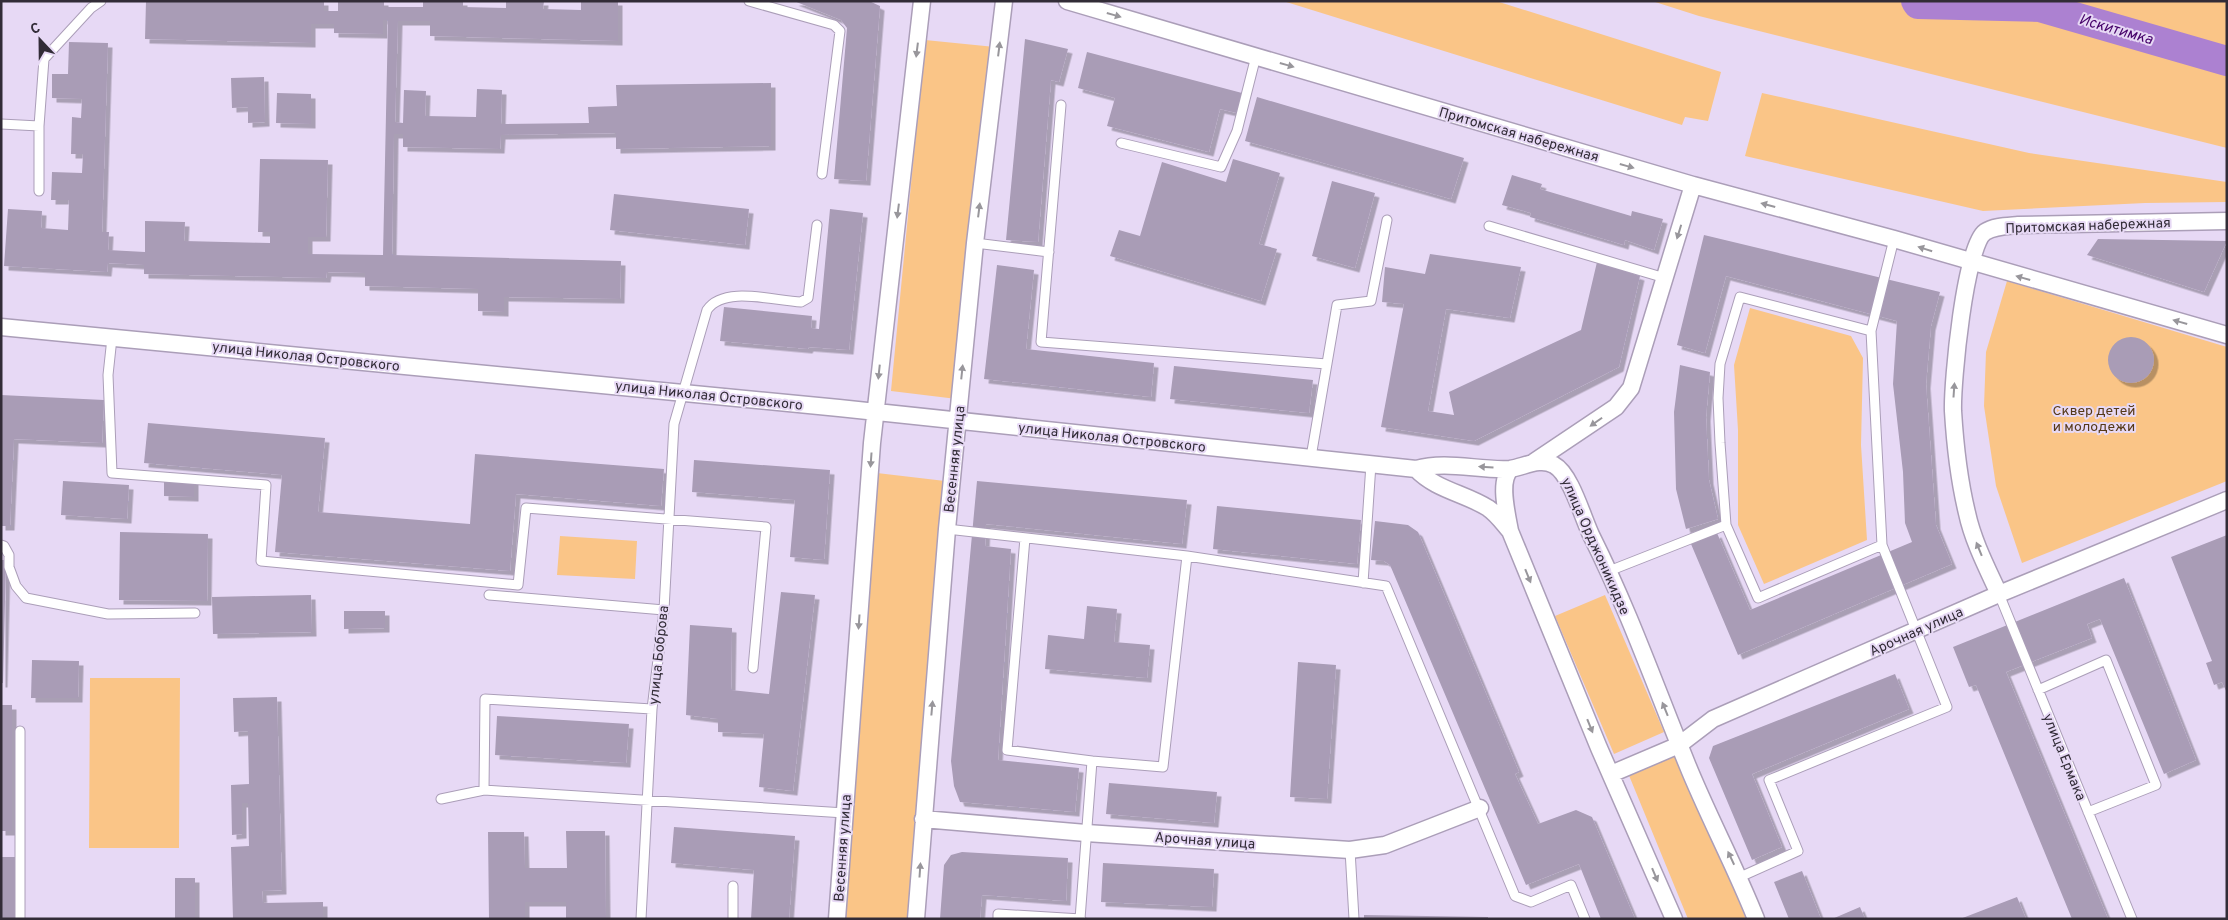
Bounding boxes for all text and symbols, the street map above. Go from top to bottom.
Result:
one-way arrow [1106,11,1121,19]
water label: Искитимка [2077,11,2155,50]
north arrow [15,15,65,65]
text: С [28,20,43,39]
one-way arrow [995,41,1003,57]
one-way arrow [913,42,921,58]
one-way arrow [1279,62,1294,70]
street label: Притомская набережная [1437,104,1601,166]
one-way arrow [1620,162,1635,170]
one-way arrow [1761,201,1776,209]
one-way arrow [975,202,983,218]
one-way arrow [894,203,902,219]
street label: Притомская набережная [2005,215,2171,238]
one-way arrow [1674,224,1682,239]
one-way arrow [1917,244,1932,252]
one-way arrow [2016,273,2031,281]
one-way arrow [2172,317,2187,325]
street label: улица Николая Островского [211,339,401,376]
one-way arrow [958,364,966,380]
one-way arrow [875,365,883,381]
street label: улица Николая Островского [614,378,804,415]
one-way arrow [1950,382,1958,398]
park label: Сквер детей и молодежи [2053,403,2135,436]
street label: Весенняя улица [941,405,970,513]
one-way arrow [1589,417,1603,427]
street label: улица Николая Островского [1017,420,1207,457]
one-way arrow [867,452,875,468]
one-way arrow [1478,463,1494,471]
street label: улица Орджоникидзе [1557,475,1633,618]
one-way arrow [1975,542,1983,557]
one-way arrow [1524,569,1532,584]
street label: Арочная улица [1867,604,1966,661]
street label: улица Боброва [646,605,673,706]
one-way arrow [855,615,863,631]
one-way arrow [929,700,937,716]
one-way arrow [1661,702,1669,716]
street label: улица Ермака [2038,712,2089,804]
one-way arrow [1587,719,1595,733]
street label: Весенняя улица [831,794,856,902]
street label: Арочная улица [1154,830,1256,853]
one-way arrow [1726,851,1734,865]
one-way arrow [916,862,924,878]
one-way arrow [1651,868,1659,882]

